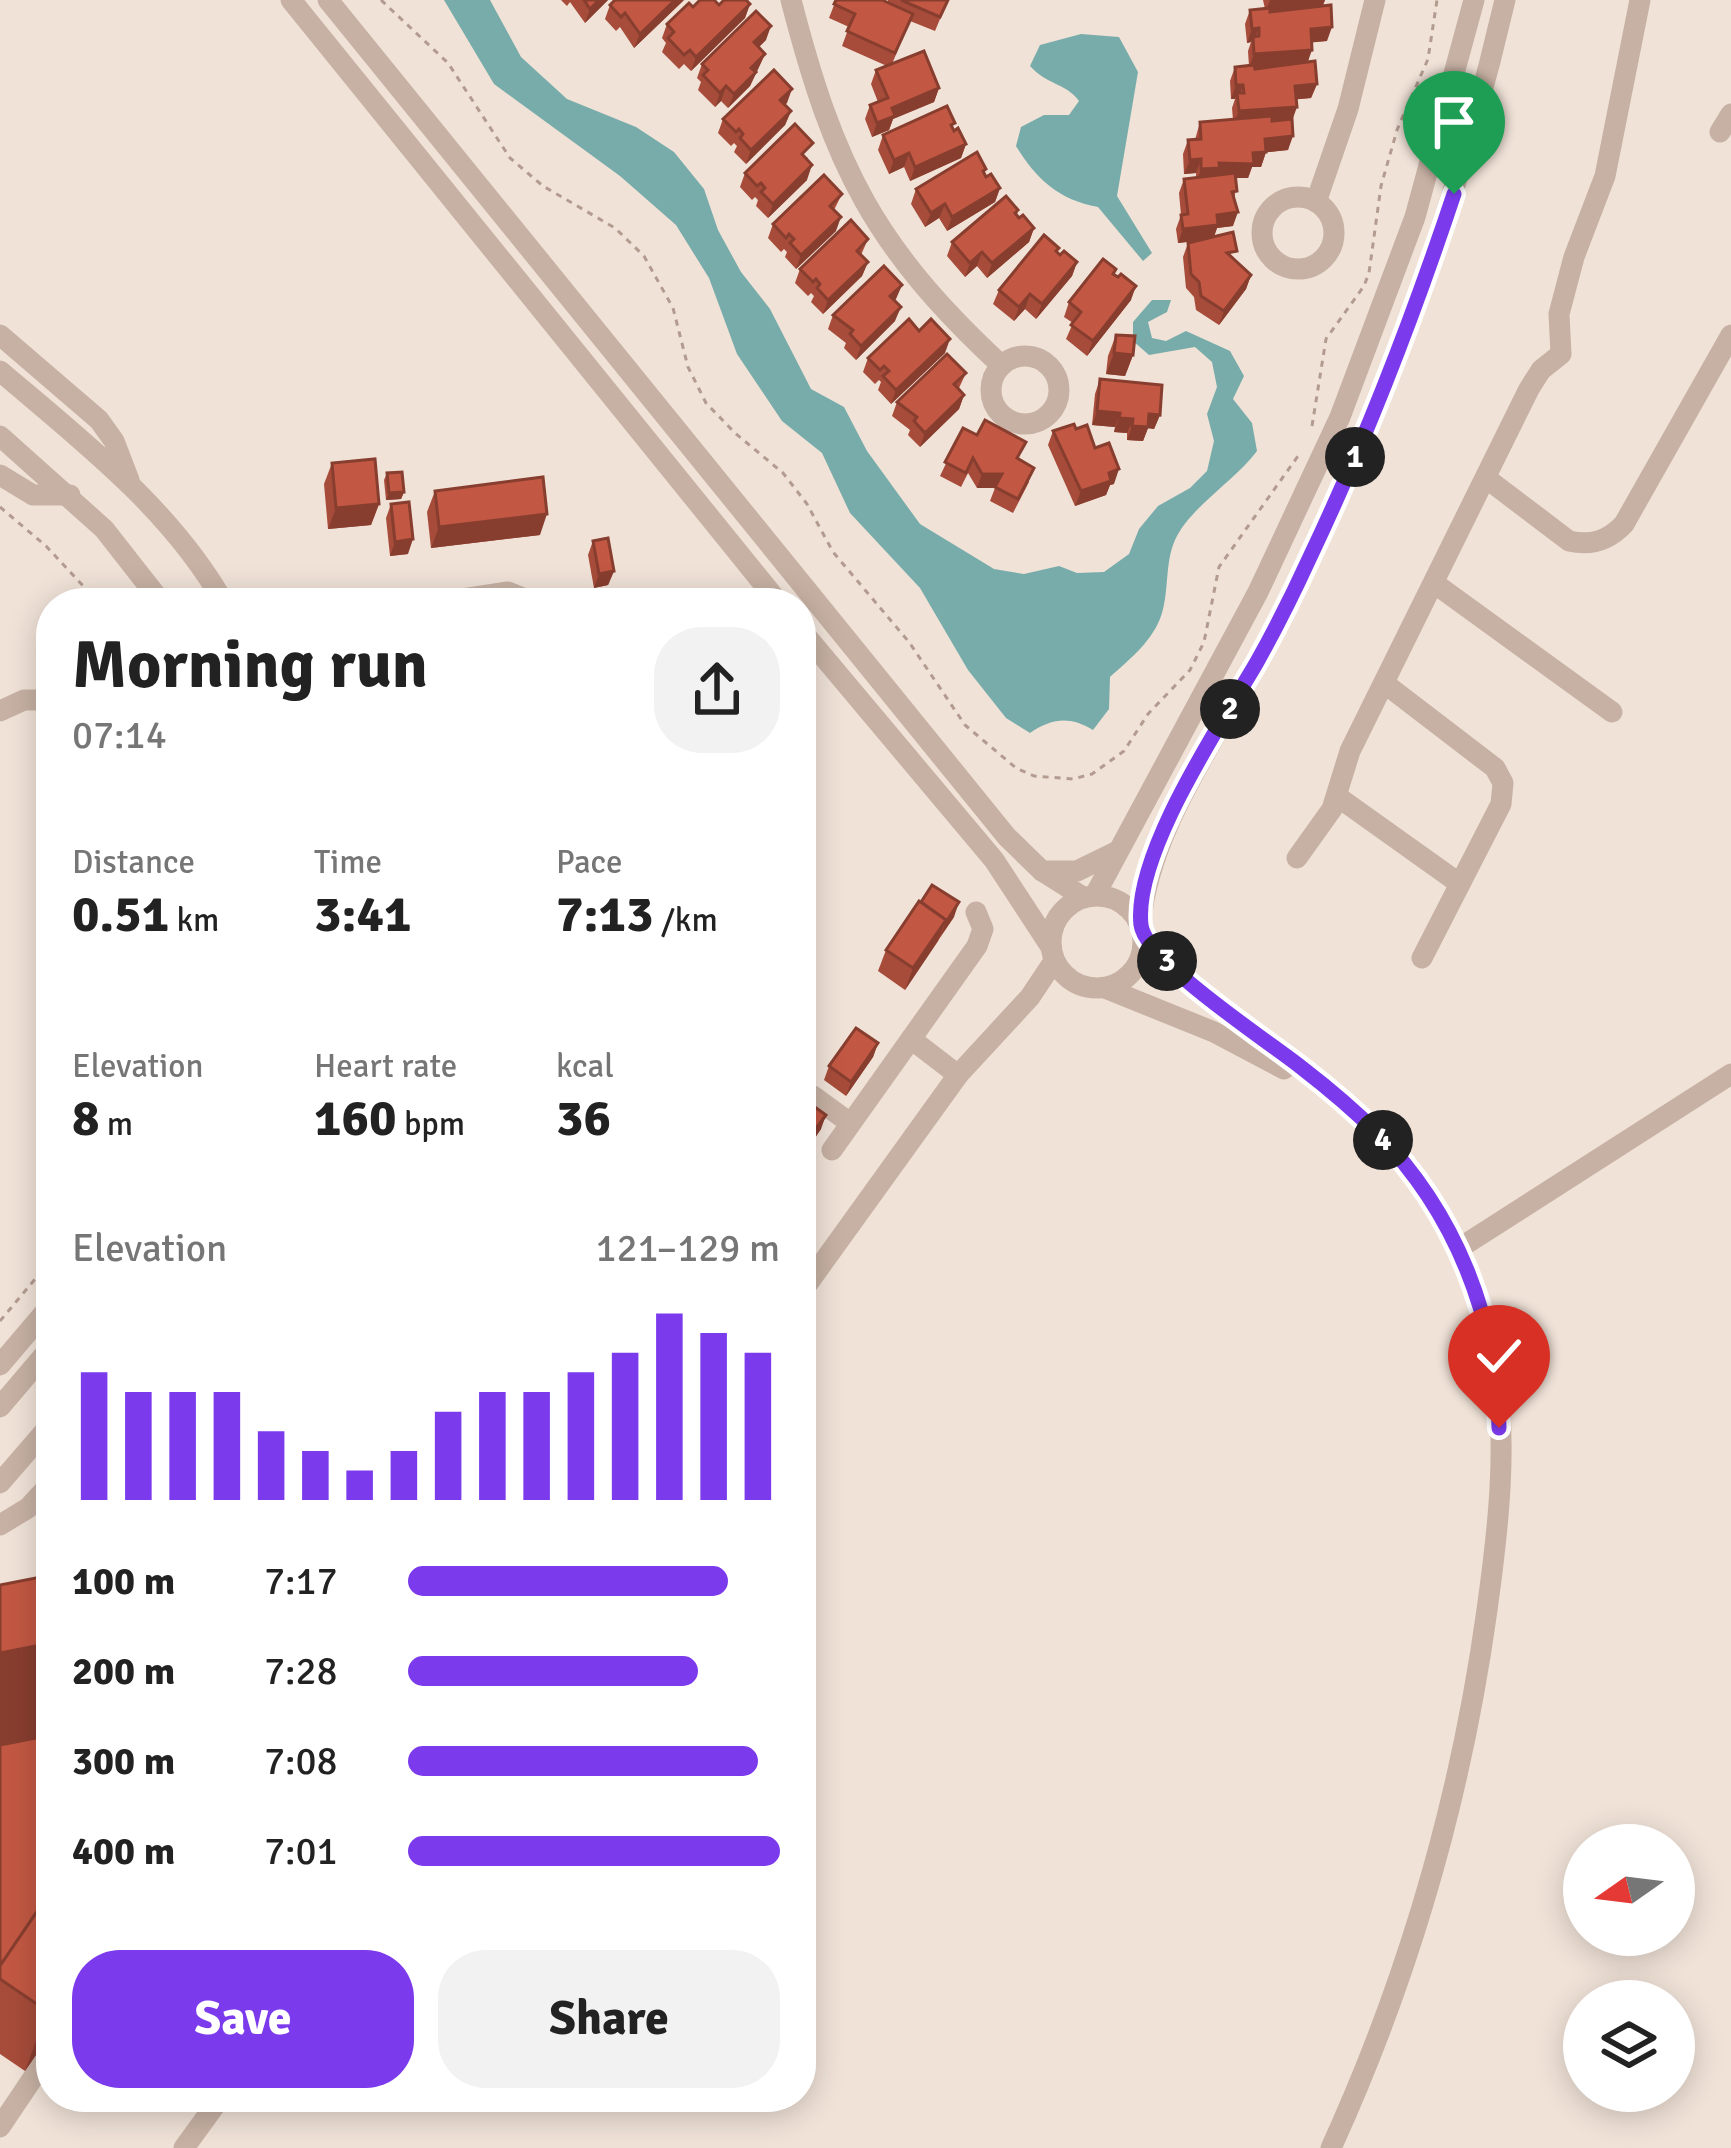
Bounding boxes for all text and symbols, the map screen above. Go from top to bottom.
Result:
pin [1403,71,1505,194]
icon: arrive [1421,89,1487,155]
pin: 1 [1325,427,1385,487]
text: 1 [1346,436,1364,477]
text: Morning run [72,625,428,706]
button: share [654,627,780,753]
pin: 2 [1200,679,1260,739]
text: 2 [1221,688,1239,729]
text: 07:14 [72,711,167,759]
text: Distance [72,842,195,883]
text: Time [314,842,382,883]
text: Pace [556,842,622,883]
text: 0.51 [72,883,169,946]
text: 3:41 [314,883,412,946]
text: 7:13 [556,883,654,946]
text: km [169,900,219,941]
text: /km [654,900,718,941]
pin: 3 [1137,931,1197,991]
text: 3 [1158,940,1176,981]
text: Elevation [72,1046,203,1087]
text: Heart rate [314,1046,457,1087]
text: kcal [556,1046,614,1087]
text: 8 [72,1087,100,1150]
text: 160 [314,1087,397,1150]
text: 36 [556,1087,611,1150]
text: m [100,1104,133,1145]
text: bpm [397,1104,465,1145]
pin: 4 [1353,1110,1413,1170]
text: 4 [1374,1119,1392,1160]
text: Elevation [72,1224,227,1272]
text: 121–129 m [595,1224,780,1272]
pin [1448,1305,1550,1428]
icon: check [1466,1323,1532,1389]
text: 100 m [72,1557,175,1605]
text: 7:17 [264,1557,338,1605]
text: 200 m [72,1647,175,1695]
text: 7:28 [264,1647,338,1695]
text: 300 m [72,1737,175,1785]
text: 7:08 [264,1737,338,1785]
north arrow [1563,1824,1695,1956]
map controls [1563,1824,1695,2112]
text: 400 m [72,1827,175,1875]
text: 7:01 [264,1827,338,1875]
button: Save [72,1950,414,2088]
button: Share [438,1950,780,2088]
button: layers [1563,1980,1695,2112]

